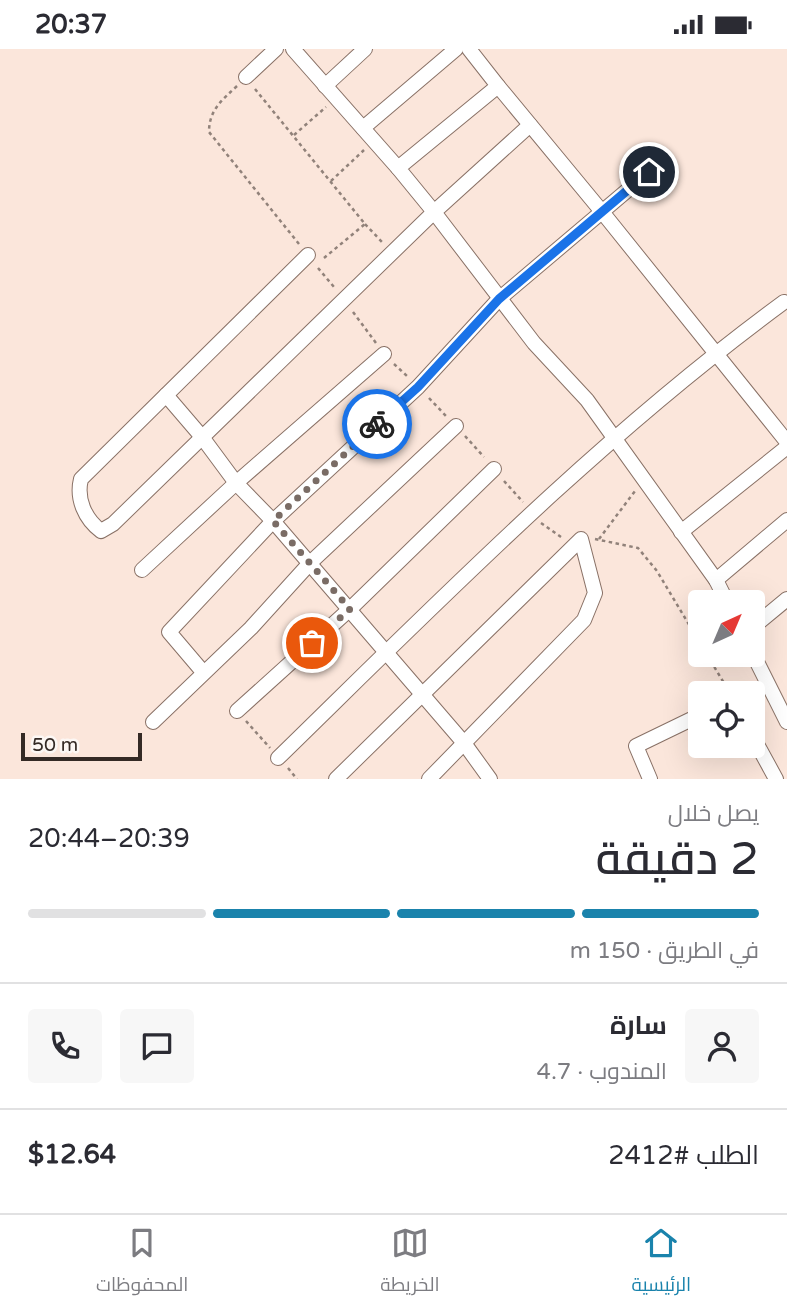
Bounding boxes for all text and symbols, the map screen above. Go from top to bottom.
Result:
text: 20:37 [35,9,107,40]
pin [619,142,679,202]
icon: home [630,153,668,191]
courier [342,389,412,459]
icon: bike [358,405,396,443]
north arrow [688,590,765,667]
map controls [688,590,765,758]
pin [282,613,342,673]
icon: bag [293,624,331,662]
button: locate [688,681,765,758]
scale bar [21,730,142,762]
text: 50 m [32,734,78,756]
text: يصل خلال [668,800,759,828]
text: 20:39–20:44 [28,823,190,854]
text: 2 دقيقة [596,832,759,887]
text: في الطريق · 150 m [570,937,759,965]
button: phone [28,1009,102,1083]
button: chat [120,1009,194,1083]
button: person [685,1009,759,1083]
text: سارة [610,1010,667,1041]
text: المندوب · 4.7 [537,1058,667,1086]
text: $12.64 [28,1139,116,1170]
text: الطلب #2412 [608,1140,759,1171]
tab: المحفوظات [96,1224,188,1302]
tab: الخريطة [380,1224,440,1302]
tab: الرئيسية [631,1224,691,1302]

